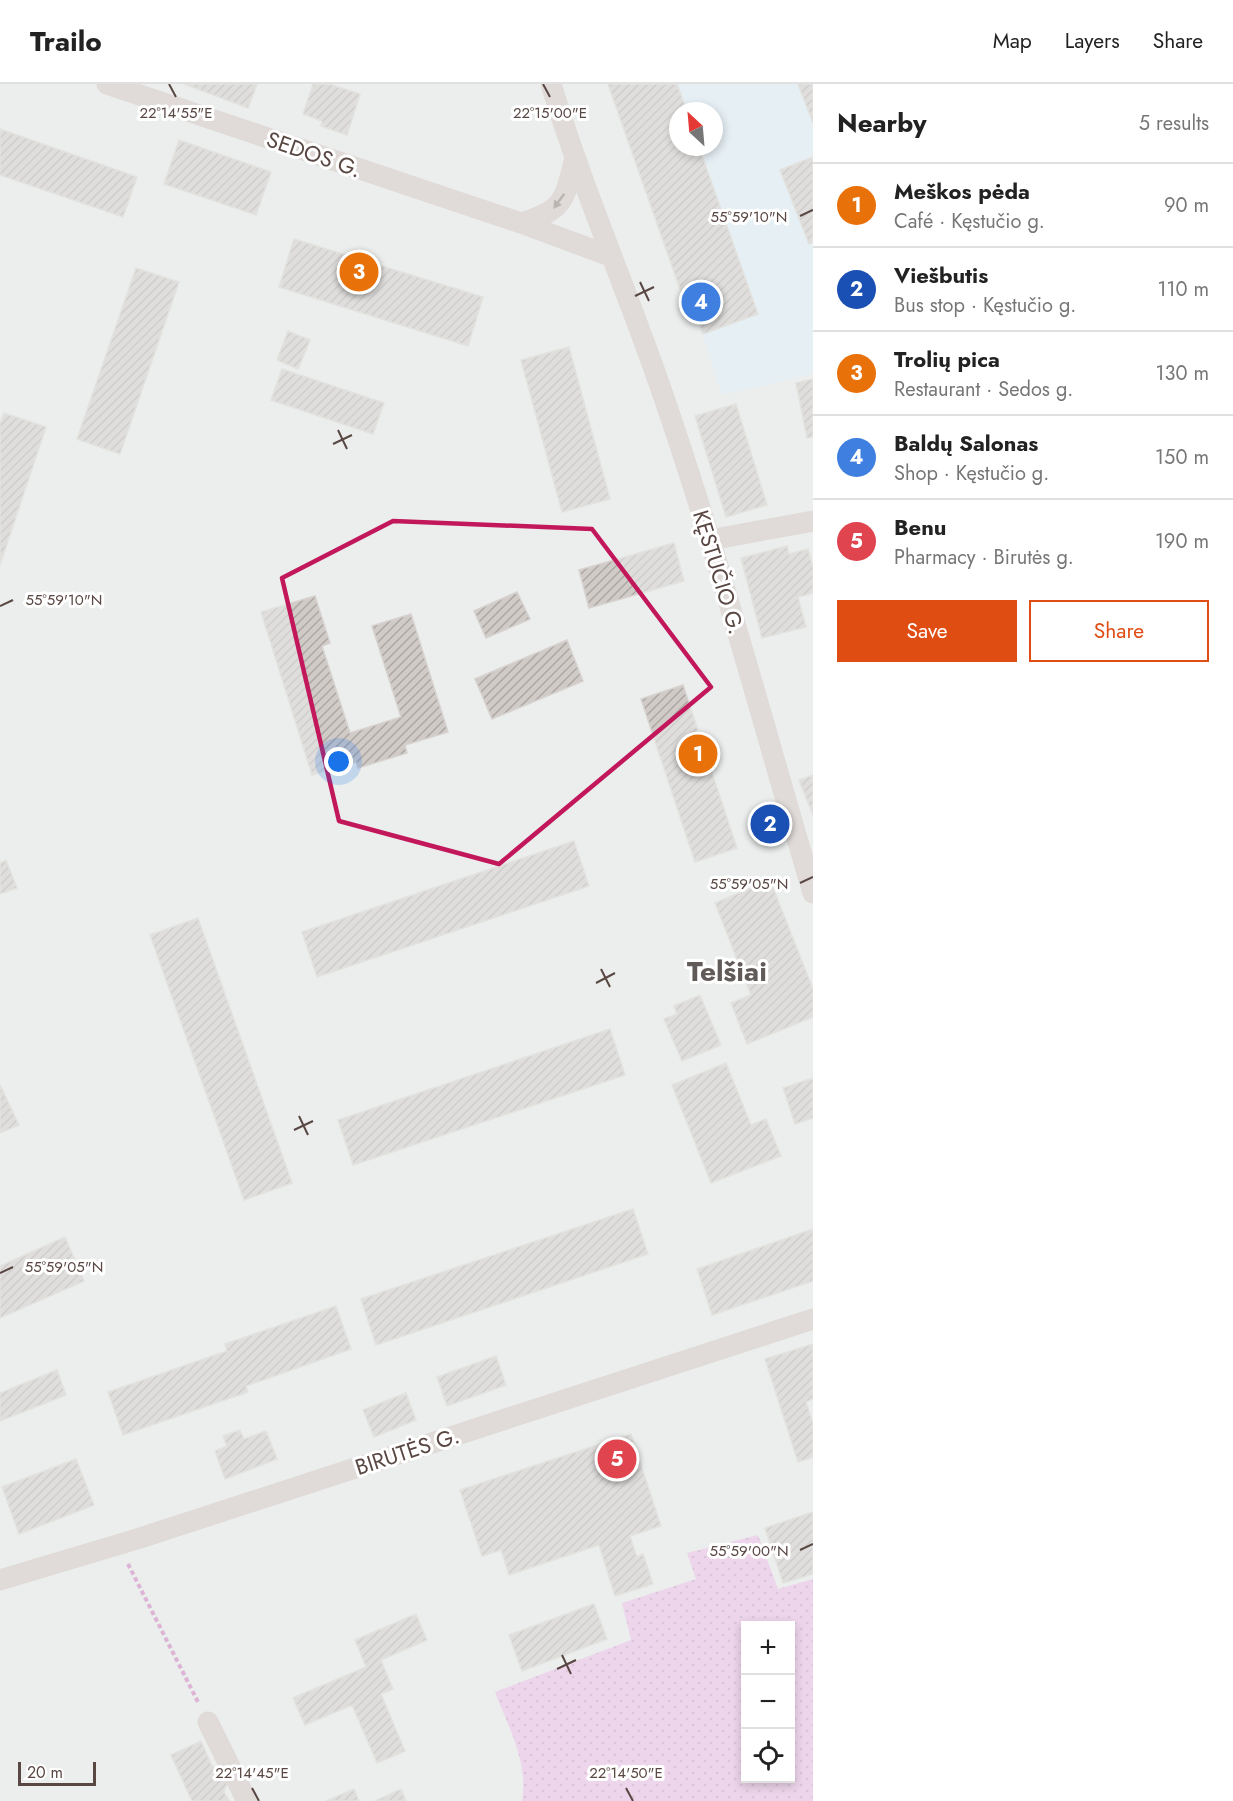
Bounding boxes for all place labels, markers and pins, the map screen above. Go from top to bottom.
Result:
pin: 3 [340,250,378,294]
pin: 4 [682,280,720,324]
pin: 1 [678,732,718,776]
pin: 2 [750,802,790,846]
pin: 5 [598,1436,636,1482]

